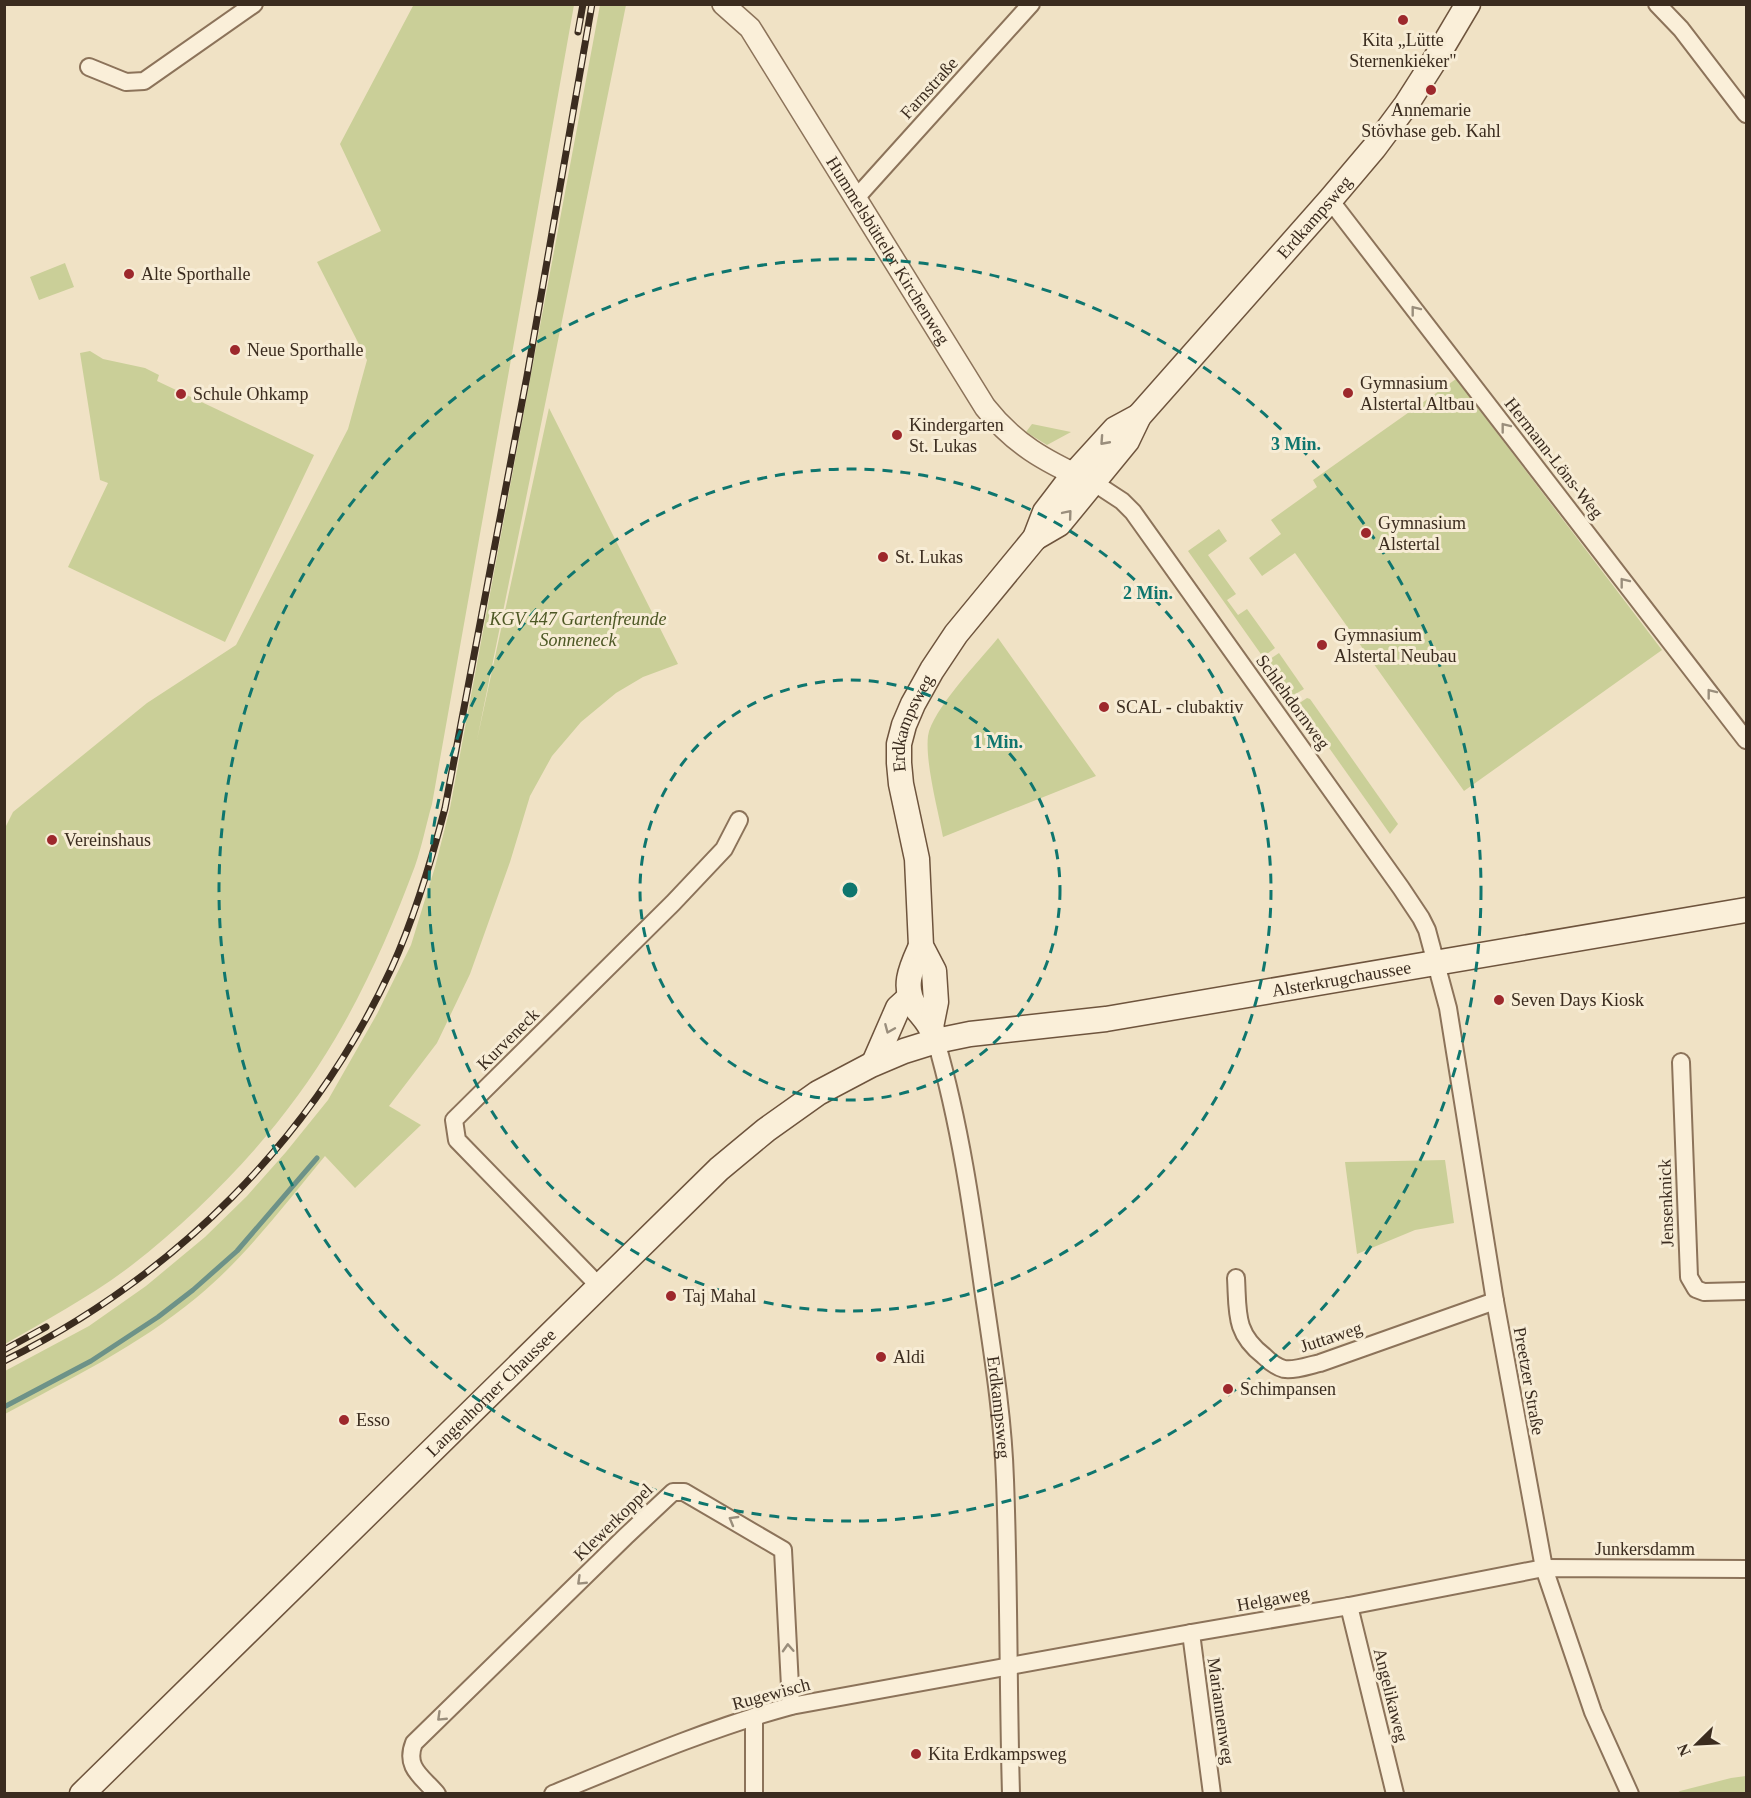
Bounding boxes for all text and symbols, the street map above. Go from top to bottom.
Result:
marker: Kita „Lütte Sternenkieker" [1396,13,1410,27]
place label: Kita „Lütte Sternenkieker" [1349,30,1457,71]
street label: Farnstraße [896,53,962,123]
marker: Annemarie Stövhase geb. Kahl [1424,83,1438,97]
place label: Annemarie Stövhase geb. Kahl [1361,100,1501,141]
street label: Hummelsbütteler Kirchenweg [822,153,954,348]
street label: Erdkampsweg [1273,172,1356,263]
place label: Alte Sporthalle [141,264,250,284]
marker: Alte Sporthalle [122,267,136,281]
one-way arrow [1412,306,1423,317]
place label: Neue Sporthalle [247,340,363,360]
marker: Neue Sporthalle [228,343,242,357]
place label: Gymnasium Alstertal Altbau [1360,373,1474,414]
place label: Schule Ohkamp [193,384,308,404]
marker: Gymnasium Alstertal Altbau [1341,386,1355,400]
marker: Schule Ohkamp [174,387,188,401]
street label: Hermann-Löns-Weg [1501,394,1607,522]
place label: Kindergarten St. Lukas [909,415,1004,456]
one-way arrow [1502,423,1513,434]
marker: Kindergarten St. Lukas [890,428,904,442]
one-way arrow [1100,434,1111,445]
text: 3 Min. [1271,434,1321,454]
one-way arrow [1060,510,1071,521]
place label: Gymnasium Alstertal [1378,513,1466,554]
marker: Gymnasium Alstertal [1359,526,1373,540]
place label: St. Lukas [895,547,963,567]
marker: St. Lukas [876,550,890,564]
one-way arrow [1621,578,1632,589]
text: 2 Min. [1123,583,1173,603]
park label: KGV 447 Gartenfreunde Sonneneck [489,609,667,650]
place label: Gymnasium Alstertal Neubau [1334,625,1456,666]
marker: Gymnasium Alstertal Neubau [1315,638,1329,652]
street label: Schlehdornweg [1252,651,1334,753]
street label: Erdkampsweg [889,671,938,773]
one-way arrow [1707,689,1718,700]
place label: SCAL - clubaktiv [1116,697,1243,717]
marker: SCAL - clubaktiv [1097,700,1111,714]
text: 1 Min. [973,732,1023,752]
place label: Vereinshaus [64,830,151,850]
marker: Vereinshaus [45,833,59,847]
centre of rings [840,880,860,900]
street label: Alsterkrugchaussee [1270,957,1413,1001]
place label: Seven Days Kiosk [1511,990,1644,1010]
marker: Seven Days Kiosk [1492,993,1506,1007]
street label: Kurveneck [473,1004,543,1074]
one-way arrow [884,1022,896,1033]
street label: Jensenknick [1654,1159,1678,1247]
place label: Taj Mahal [683,1286,756,1306]
marker: Taj Mahal [664,1289,678,1303]
street label: Juttaweg [1297,1318,1365,1356]
street label: Langenhorner Chaussee [422,1325,560,1461]
street label: Preetzer Straße [1510,1325,1548,1437]
place label: Aldi [893,1347,925,1367]
marker: Aldi [874,1350,888,1364]
street label: Erdkampsweg [983,1355,1014,1459]
place label: Schimpansen [1240,1379,1336,1399]
marker: Schimpansen [1221,1382,1235,1396]
place label: Esso [356,1410,390,1430]
marker: Esso [337,1413,351,1427]
street label: Klewerkoppel [569,1479,657,1565]
one-way arrow [729,1516,739,1527]
street label: Junkersdamm [1595,1539,1695,1559]
one-way arrow [577,1573,588,1584]
street label: Helgaweg [1235,1583,1311,1615]
one-way arrow [782,1643,795,1652]
street label: Angelikaweg [1370,1646,1412,1744]
street label: Mariannenweg [1204,1656,1238,1766]
street label: Rugewisch [730,1674,812,1714]
one-way arrow [437,1709,448,1720]
north arrow [1667,1714,1727,1774]
text: N [1673,1741,1694,1759]
place label: Kita Erdkampsweg [928,1744,1066,1764]
marker: Kita Erdkampsweg [909,1747,923,1761]

